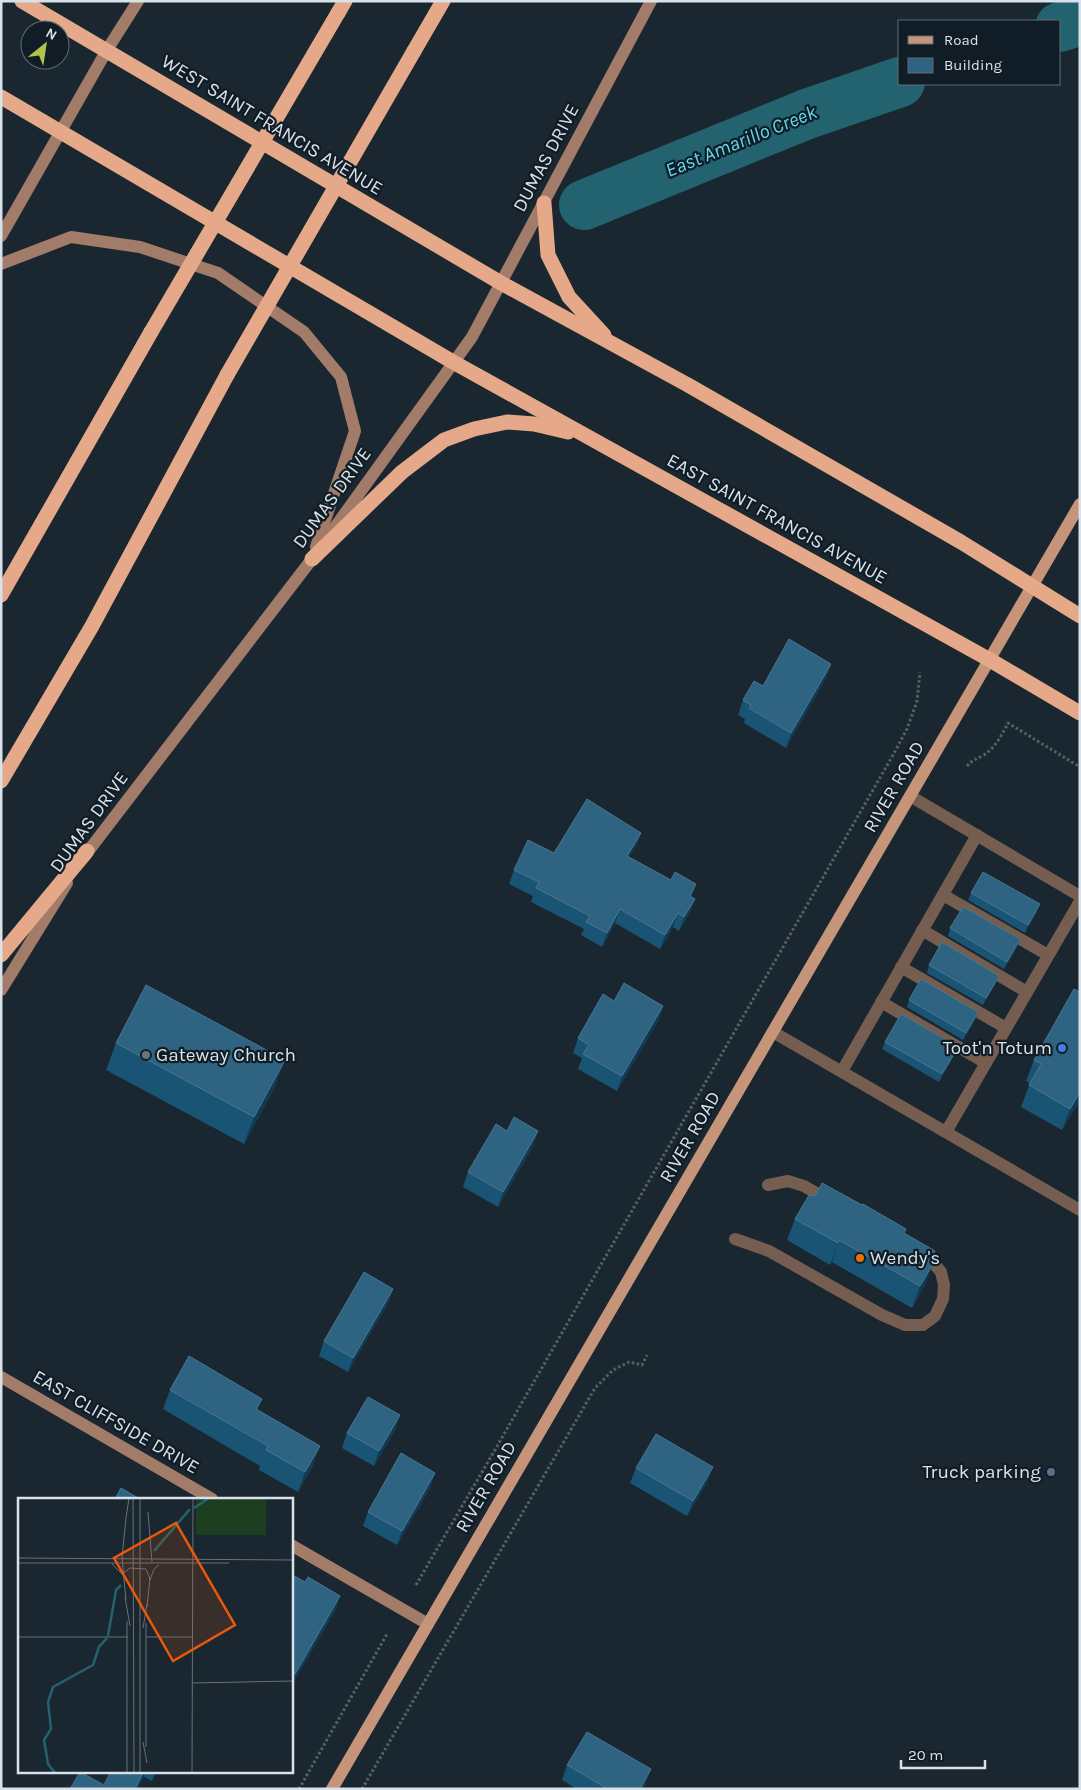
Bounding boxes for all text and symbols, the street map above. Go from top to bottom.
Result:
north arrow [20,20,70,70]
legend [898,20,1061,85]
text: N [43,24,60,44]
text: Road [944,31,979,49]
street label: WEST SAINT FRANCIS AVENUE [157,50,387,200]
text: Building [944,56,1002,74]
street label: DUMAS DRIVE [508,100,584,216]
water label: East Amarillo Creek [662,100,821,182]
street label: DUMAS DRIVE [288,443,376,553]
street label: EAST SAINT FRANCIS AVENUE [663,449,891,589]
street label: RIVER ROAD [859,737,929,837]
street label: DUMAS DRIVE [45,767,133,877]
place label: Toot'n Totum [943,1037,1052,1059]
marker: Toot'n Totum [1056,1042,1068,1054]
place label: Gateway Church [156,1044,296,1066]
marker: Gateway Church [140,1049,152,1061]
street label: RIVER ROAD [655,1087,725,1187]
place label: Wendy's [870,1247,940,1269]
marker: Wendy's [854,1252,866,1264]
street label: EAST CLIFFSIDE DRIVE [29,1365,203,1479]
street label: RIVER ROAD [451,1437,521,1537]
place label: Truck parking [922,1461,1041,1483]
marker: Truck parking [1045,1466,1057,1478]
inset map [18,1498,292,1772]
scale bar [901,1738,985,1770]
text: 20 m [908,1746,943,1764]

